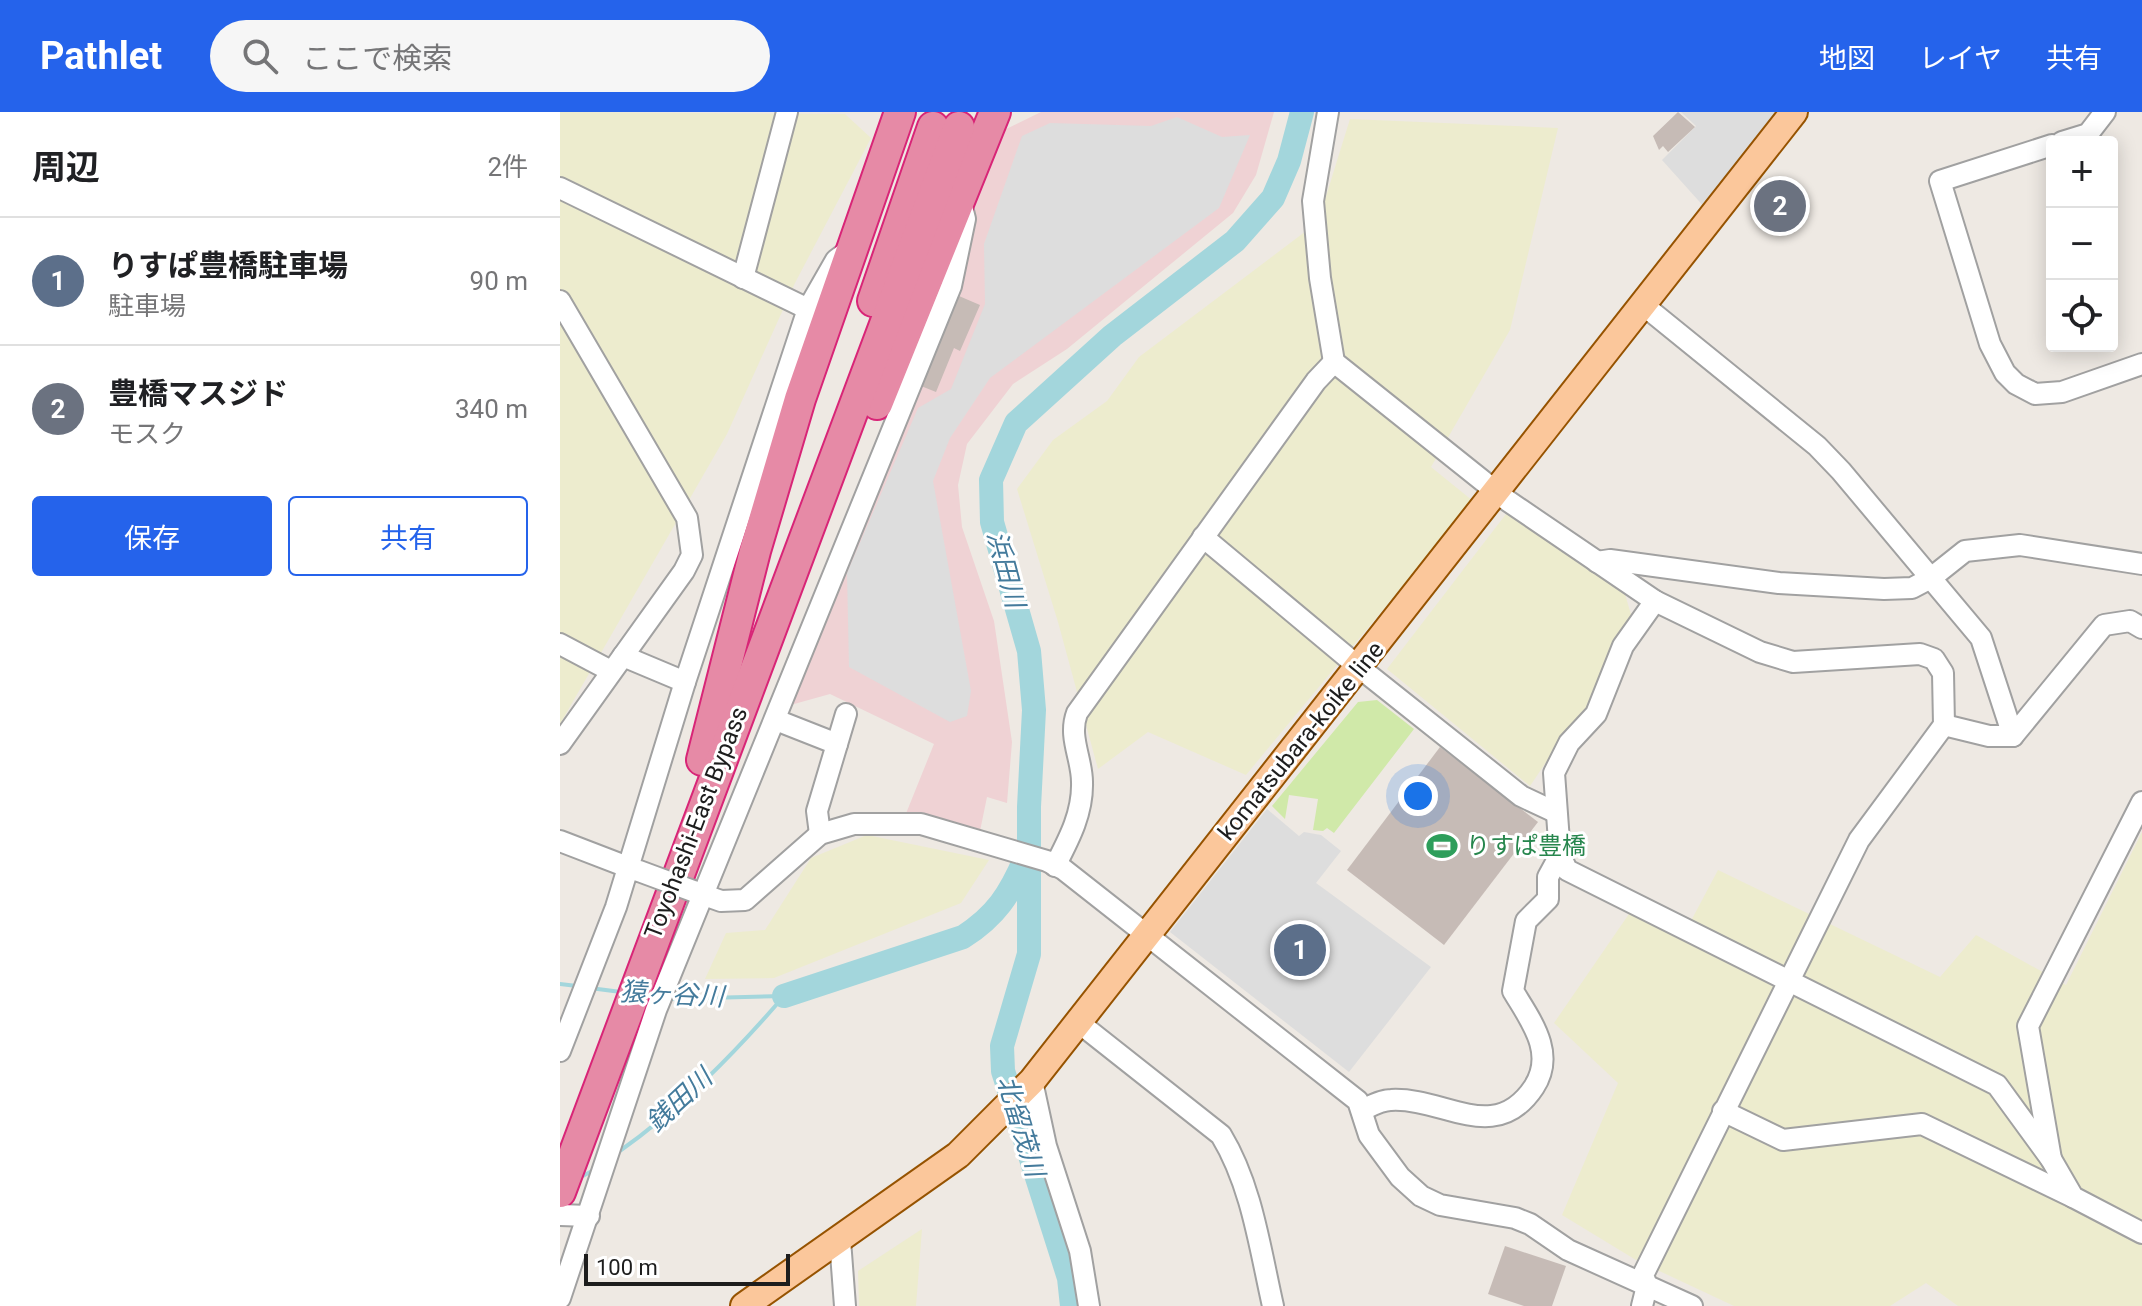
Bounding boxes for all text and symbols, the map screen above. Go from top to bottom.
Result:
search box [210,20,770,92]
text: Pathlet [40,34,162,78]
icon: search [238,34,282,78]
text: ここで検索 [302,41,452,76]
text: 地図 [1819,42,1875,75]
text: レイヤ [1919,42,2002,75]
text: 共有 [2046,42,2102,75]
map controls [2046,136,2118,352]
button: + [2046,136,2118,208]
text: 周辺 [32,147,100,187]
text: 2件 [487,152,528,182]
pin: 2 [1754,176,1806,236]
button: − [2046,208,2118,280]
text: りすぱ豊橋駐車場 [108,248,348,283]
text: 1 [51,266,65,296]
text: 90 m [470,266,528,296]
button: locate [2046,280,2118,352]
text: 駐車場 [108,291,186,321]
text: 豊橋マスジド [108,376,288,411]
text: 2 [51,394,65,424]
text: 340 m [455,394,528,424]
text: モスク [108,419,186,449]
button: 保存 [32,496,272,576]
button: 共有 [288,496,528,576]
water label: 浜田川 [981,527,1031,613]
street label: komatsubara-koike line [1212,636,1390,846]
street label: Toyohashi-East Bypass [639,703,753,943]
your location [1398,776,1438,816]
sports icon: りすぱ豊橋 [1425,829,1459,863]
place label: りすぱ豊橋 [1466,832,1586,860]
pin: 1 [1274,920,1326,980]
water label: 猿ヶ谷川 [619,976,728,1012]
water label: 銭田川 [640,1060,720,1138]
water label: 北留茂川 [991,1072,1051,1183]
scale bar [584,1250,790,1286]
text: 100 m [596,1255,658,1280]

